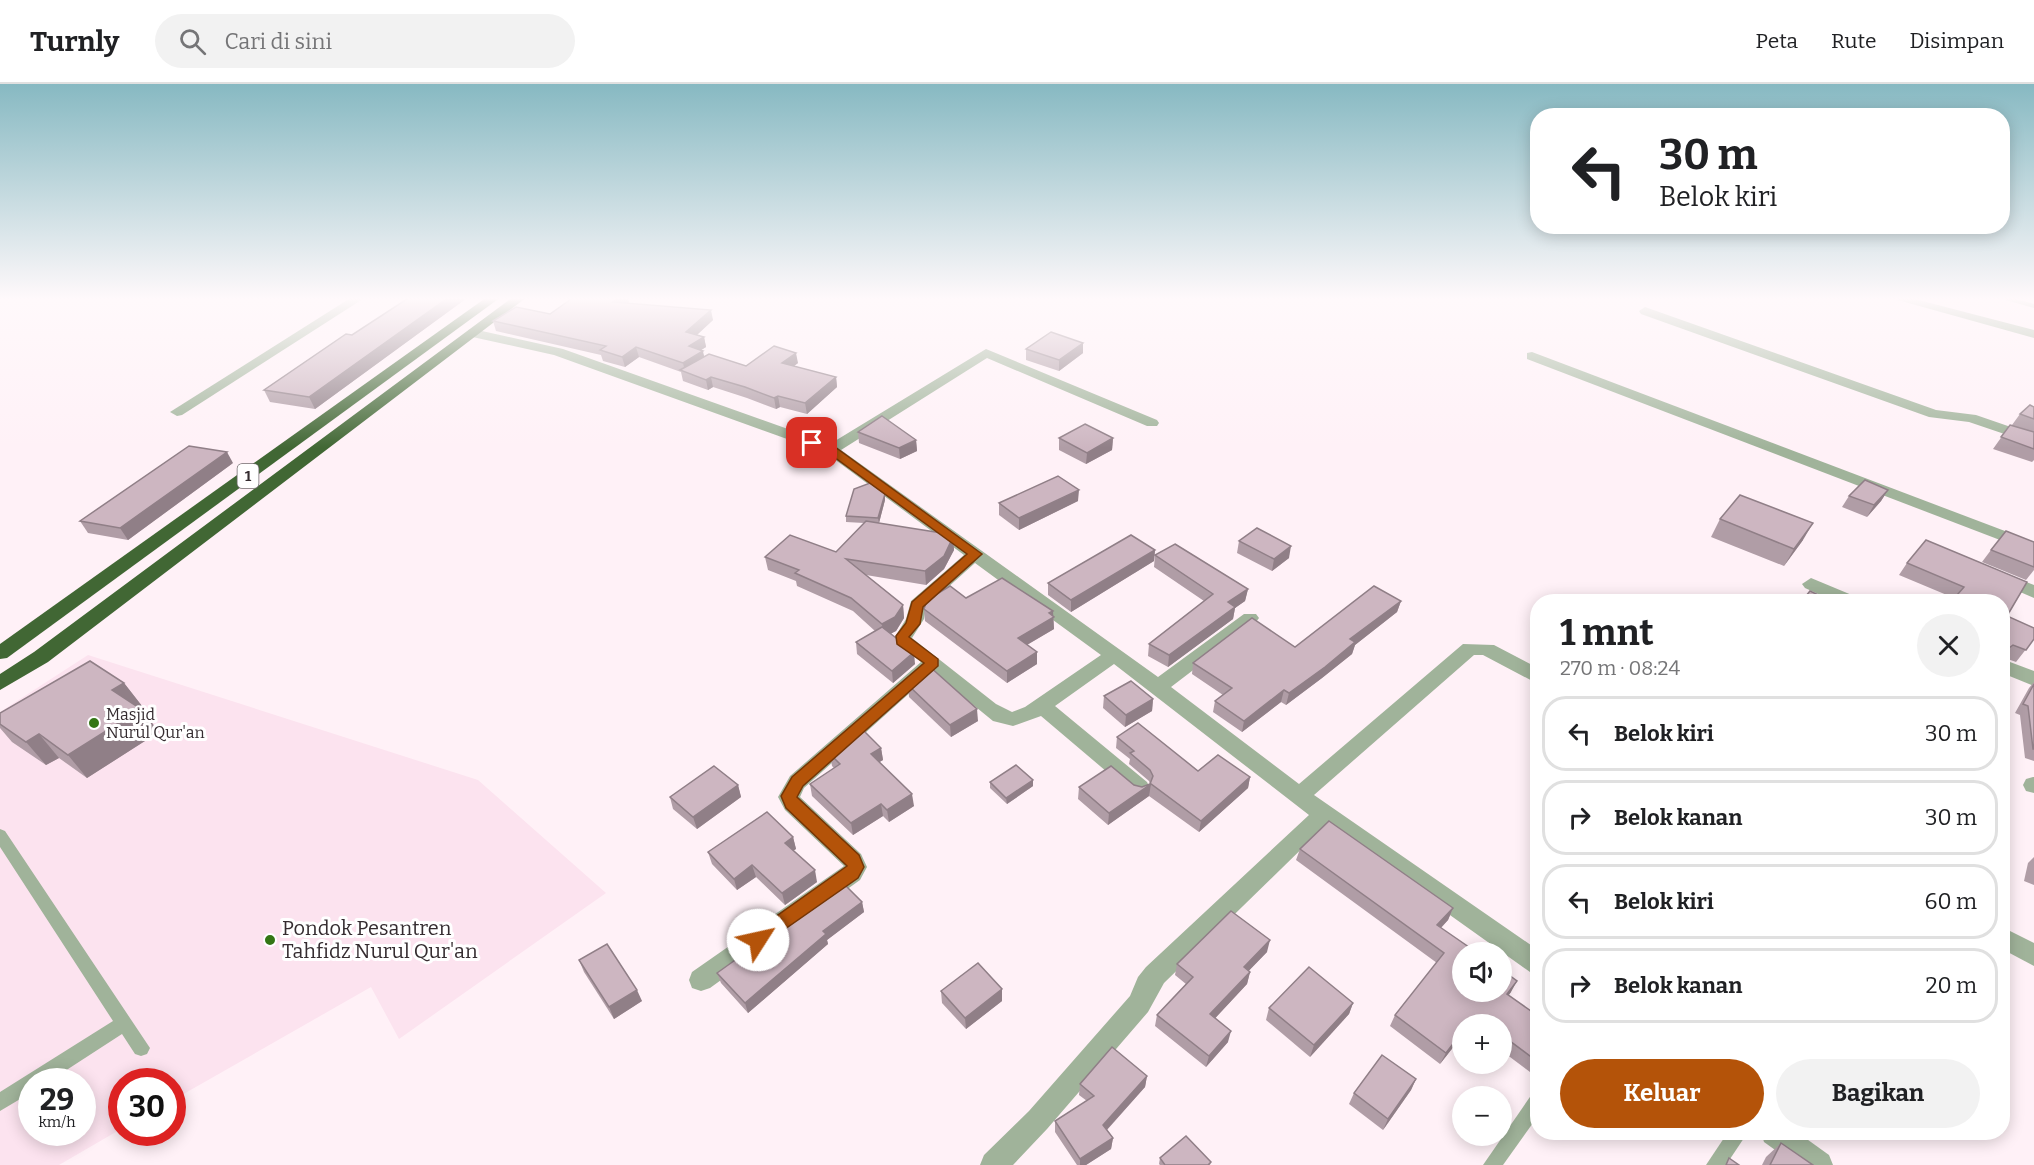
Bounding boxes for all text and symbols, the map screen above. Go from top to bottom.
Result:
search box [155,14,575,68]
text: Turnly [30,25,119,58]
icon: search [176,25,209,58]
text: Cari di sini [224,28,332,55]
text: Peta [1756,28,1798,54]
text: Rute [1831,28,1876,54]
text: Disimpan [1909,28,2004,54]
text: 30 m [1659,130,1758,180]
icon: left [1560,132,1638,210]
text: Belok kiri [1659,181,1777,213]
pin [786,417,837,468]
icon: arrive [795,426,828,459]
road number: 1 [238,464,258,488]
text: 1 mnt [1560,611,1654,655]
button: close [1917,614,1980,677]
text: 270 m · 08:24 [1560,656,1680,680]
place label: Masjid Nurul Qur'an [106,705,205,742]
marker: Masjid Nurul Qur'an [87,716,101,730]
icon: left [1563,717,1596,750]
text: Belok kiri [1614,720,1714,747]
text: 30 m [1925,720,1977,747]
icon: right [1563,801,1596,834]
text: Belok kanan [1614,804,1742,831]
text: 30 m [1925,804,1977,831]
icon: left [1563,885,1596,918]
text: Belok kiri [1614,888,1714,915]
text: 60 m [1925,888,1977,915]
position arrow [726,908,790,972]
place label: Pondok Pesantren Tahfidz Nurul Qur'an [282,916,478,963]
marker: Pondok Pesantren Tahfidz Nurul Qur'an [263,933,277,947]
map controls [1452,942,1512,1146]
button: sound [1452,942,1512,1002]
icon: right [1563,969,1596,1002]
text: Belok kanan [1614,972,1742,999]
text: 20 m [1926,972,1977,999]
button: + [1452,1014,1512,1074]
button: Keluar [1560,1059,1764,1128]
button: Bagikan [1776,1059,1980,1128]
speed limit sign: 30 [108,1068,186,1146]
text: 29 [40,1082,74,1118]
button: − [1452,1086,1512,1146]
text: km/h [38,1113,76,1131]

